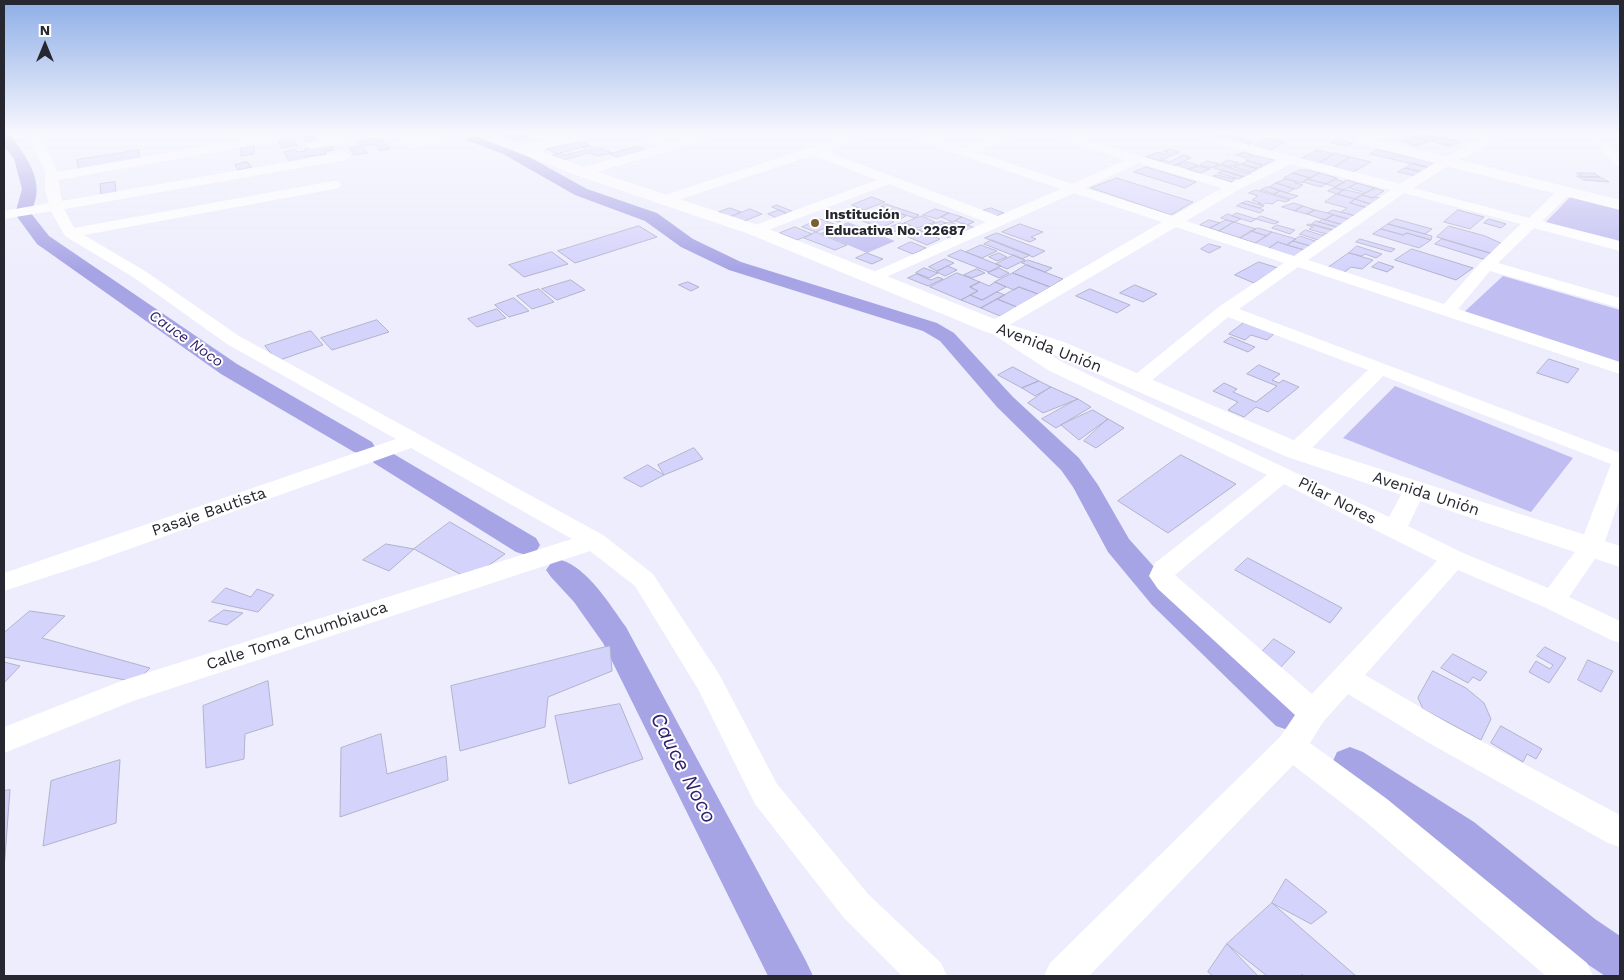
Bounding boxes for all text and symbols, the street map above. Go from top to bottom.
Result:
north arrow [20,20,70,70]
text: N [40,22,50,38]
place label: Institución Educativa No. 22687 [825,207,966,240]
marker: Institución Educativa No. 22687 [809,217,821,229]
water label: Cauce Noco [145,307,227,371]
street label: Avenida Unión [994,319,1104,377]
street label: Avenida Unión [1370,468,1482,520]
street label: Pilar Nores [1295,473,1379,529]
street label: Pasaje Bautista [149,483,269,541]
street label: Calle Toma Chumbiauca [204,598,390,674]
water label: Cauce Noco [644,708,722,828]

